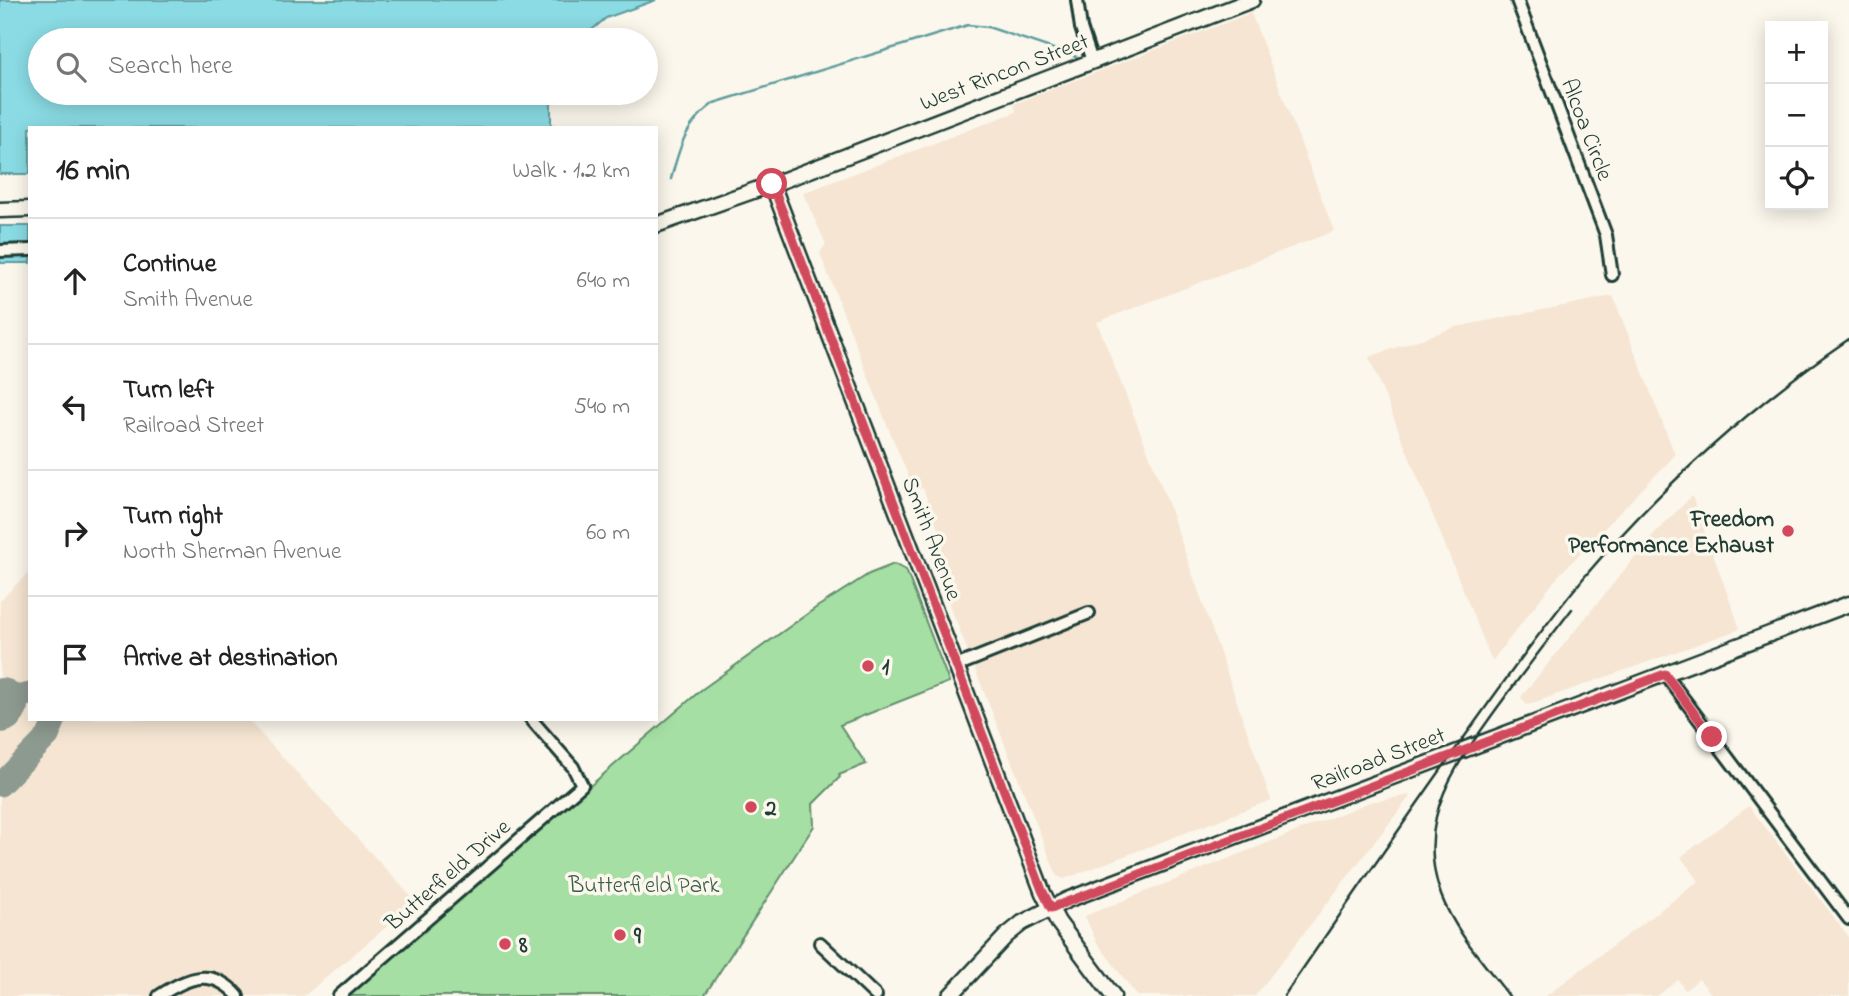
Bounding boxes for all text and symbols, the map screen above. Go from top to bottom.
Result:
map controls [1765,21,1828,210]
button: + [1765,21,1828,84]
street label: West Rincon Street [916,26,1094,121]
search box [28,28,658,105]
icon: search [52,48,90,86]
text: Search here [108,48,233,86]
street label: Alcoa Circle [1551,74,1620,186]
button: − [1765,84,1828,147]
button: locate [1765,147,1828,210]
text: 16 min [56,150,130,194]
text: Walk · 1.2 km [512,155,630,188]
route start [756,168,787,199]
text: Continue [123,246,216,284]
icon: ahead [56,262,94,300]
text: 640 m [577,265,630,298]
text: Smith Avenue [123,284,253,317]
text: Turn left [123,372,214,410]
icon: left [56,388,94,426]
text: 540 m [574,391,630,424]
text: Railroad Street [123,410,264,443]
street label: Smith Avenue [892,472,970,606]
text: Turn right [123,498,223,536]
place label: Freedom Performance Exhaust [1568,504,1774,563]
icon: right [56,514,94,552]
text: 60 m [586,517,630,550]
marker: Freedom Performance Exhaust [1780,523,1796,539]
text: North Sherman Avenue [123,536,341,569]
icon: arrive [56,640,94,678]
text: Arrive at destination [123,640,338,678]
place label: 1 [882,652,890,685]
marker: 1 [860,658,876,674]
street label: Railroad Street [1307,720,1451,801]
route end [1696,721,1727,752]
place label: 2 [764,793,777,826]
marker: 2 [743,799,759,815]
street label: Butterfield Drive [378,811,519,941]
park label: Butterfield Park [568,870,720,903]
place label: 9 [633,921,642,954]
marker: 9 [612,927,628,943]
place label: 8 [518,930,528,963]
marker: 8 [497,936,513,952]

